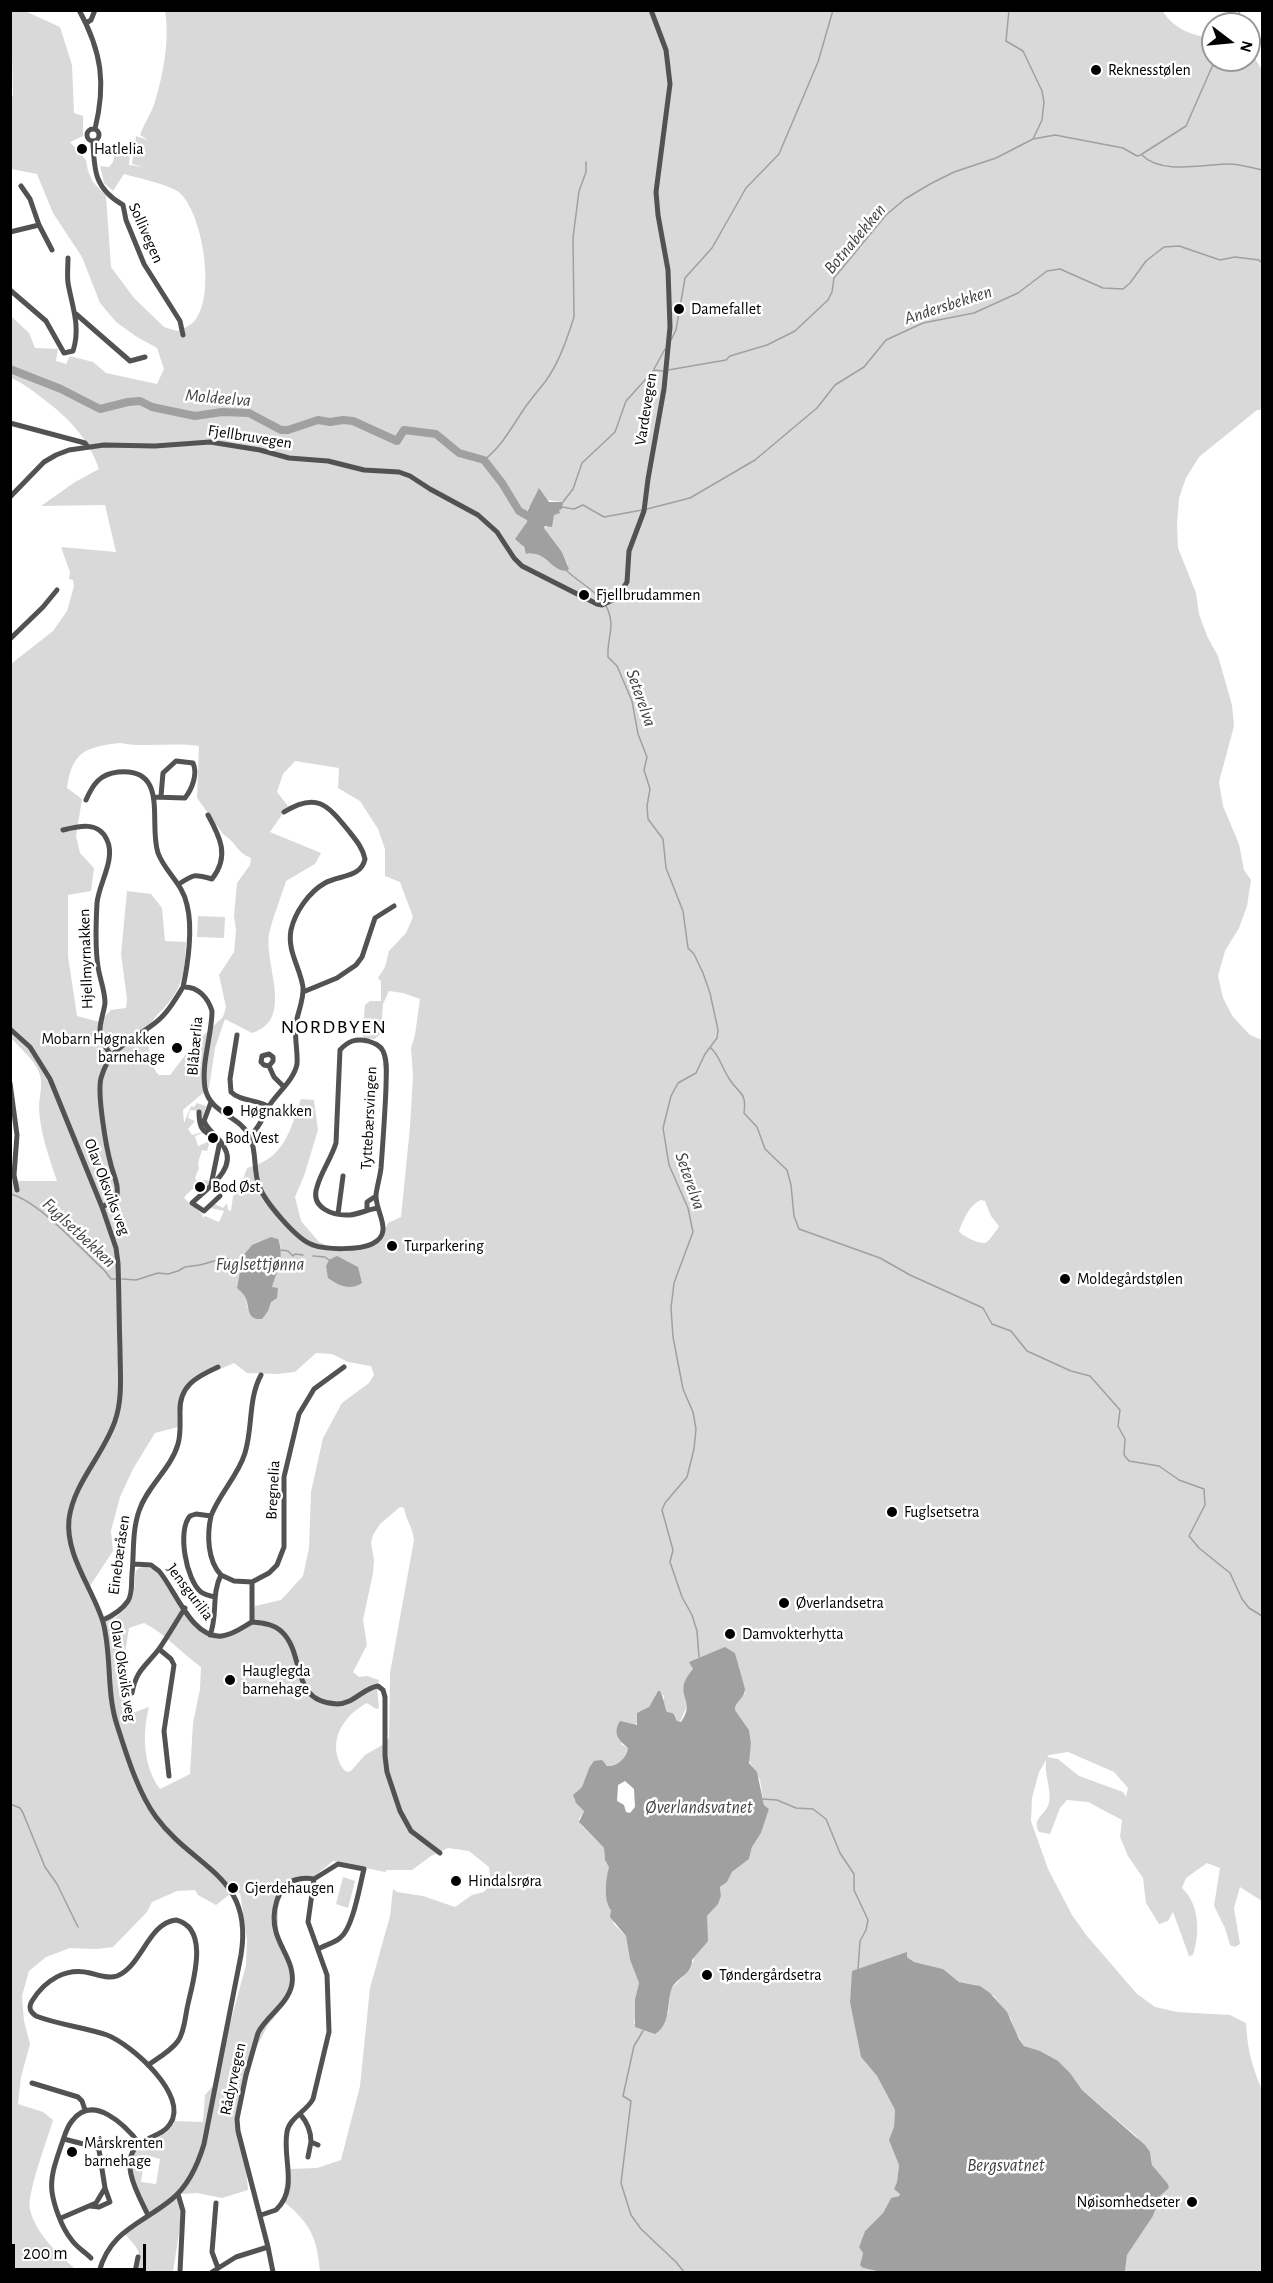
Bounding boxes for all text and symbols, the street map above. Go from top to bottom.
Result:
north arrow [1201,12,1261,72]
text: N [1237,39,1256,54]
place label: Reknesstølen [1108,60,1191,80]
marker: Reknesstølen [1089,63,1103,77]
place label: Hatlelia [94,139,144,159]
marker: Hatlelia [75,142,89,156]
water label: Botnabekken [819,199,891,279]
street label: Sollivegen [124,200,168,266]
water label: Andersbekken [901,281,995,329]
place label: Damefallet [691,299,761,319]
marker: Damefallet [672,302,686,316]
street label: Vardevegen [631,371,661,447]
water label: Moldeelva [184,384,252,412]
street label: Fjellbruvegen [207,421,293,453]
place label: Fjellbrudammen [596,585,700,605]
marker: Fjellbrudammen [577,588,591,602]
water label: Seterelva [621,667,661,729]
street label: Hjellmyrnakken [75,908,97,1010]
district label: NORDBYEN [281,1015,387,1039]
street label: Blåbærlia [183,1016,207,1076]
place label: Mobarn Høgnakken barnehage [41,1029,165,1067]
marker: Mobarn Høgnakken barnehage [170,1041,184,1055]
street label: Tyttebærsvingen [357,1066,381,1170]
place label: Høgnakken [240,1101,312,1121]
marker: Høgnakken [221,1104,235,1118]
place label: Bod Vest [225,1128,279,1148]
marker: Bod Vest [206,1131,220,1145]
street label: Olav Oksviks veg [80,1136,134,1238]
water label: Seterelva [670,1150,710,1212]
place label: Bod Øst [212,1177,260,1197]
marker: Bod Øst [193,1180,207,1194]
water label: Fuglsetbekken [38,1193,120,1273]
place label: Turparkering [404,1236,484,1256]
marker: Turparkering [385,1239,399,1253]
water label: Fuglsettjønna [216,1254,304,1276]
place label: Moldegårdstølen [1077,1269,1183,1289]
marker: Moldegårdstølen [1058,1272,1072,1286]
street label: Bregnelia [262,1460,284,1520]
place label: Fuglsetsetra [904,1502,979,1522]
marker: Fuglsetsetra [885,1505,899,1519]
street label: Einebæråsen [104,1514,134,1596]
street label: Jensgurilia [162,1560,218,1624]
place label: Øverlandsetra [796,1593,884,1613]
marker: Øverlandsetra [777,1596,791,1610]
street label: Olav Oksviks veg [106,1619,140,1723]
place label: Damvokterhytta [742,1624,844,1644]
marker: Damvokterhytta [723,1627,737,1641]
place label: Hauglegda barnehage [242,1661,311,1699]
marker: Hauglegda barnehage [223,1673,237,1687]
water label: Øverlandsvatnet [645,1797,753,1819]
place label: Hindalsrøra [468,1871,542,1891]
marker: Hindalsrøra [449,1874,463,1888]
place label: Gjerdehaugen [245,1878,334,1898]
marker: Gjerdehaugen [226,1881,240,1895]
place label: Tøndergårdsetra [719,1965,822,1985]
marker: Tøndergårdsetra [700,1968,714,1982]
street label: Rådyrvegen [216,2041,250,2117]
place label: Mårskrenten barnehage [84,2133,163,2171]
marker: Mårskrenten barnehage [65,2145,79,2159]
water label: Bergsvatnet [967,2155,1045,2177]
place label: Nøisomhedseter [1077,2192,1180,2212]
marker: Nøisomhedseter [1185,2195,1199,2209]
scale bar [15,2232,148,2270]
text: 200 m [23,2245,68,2263]

